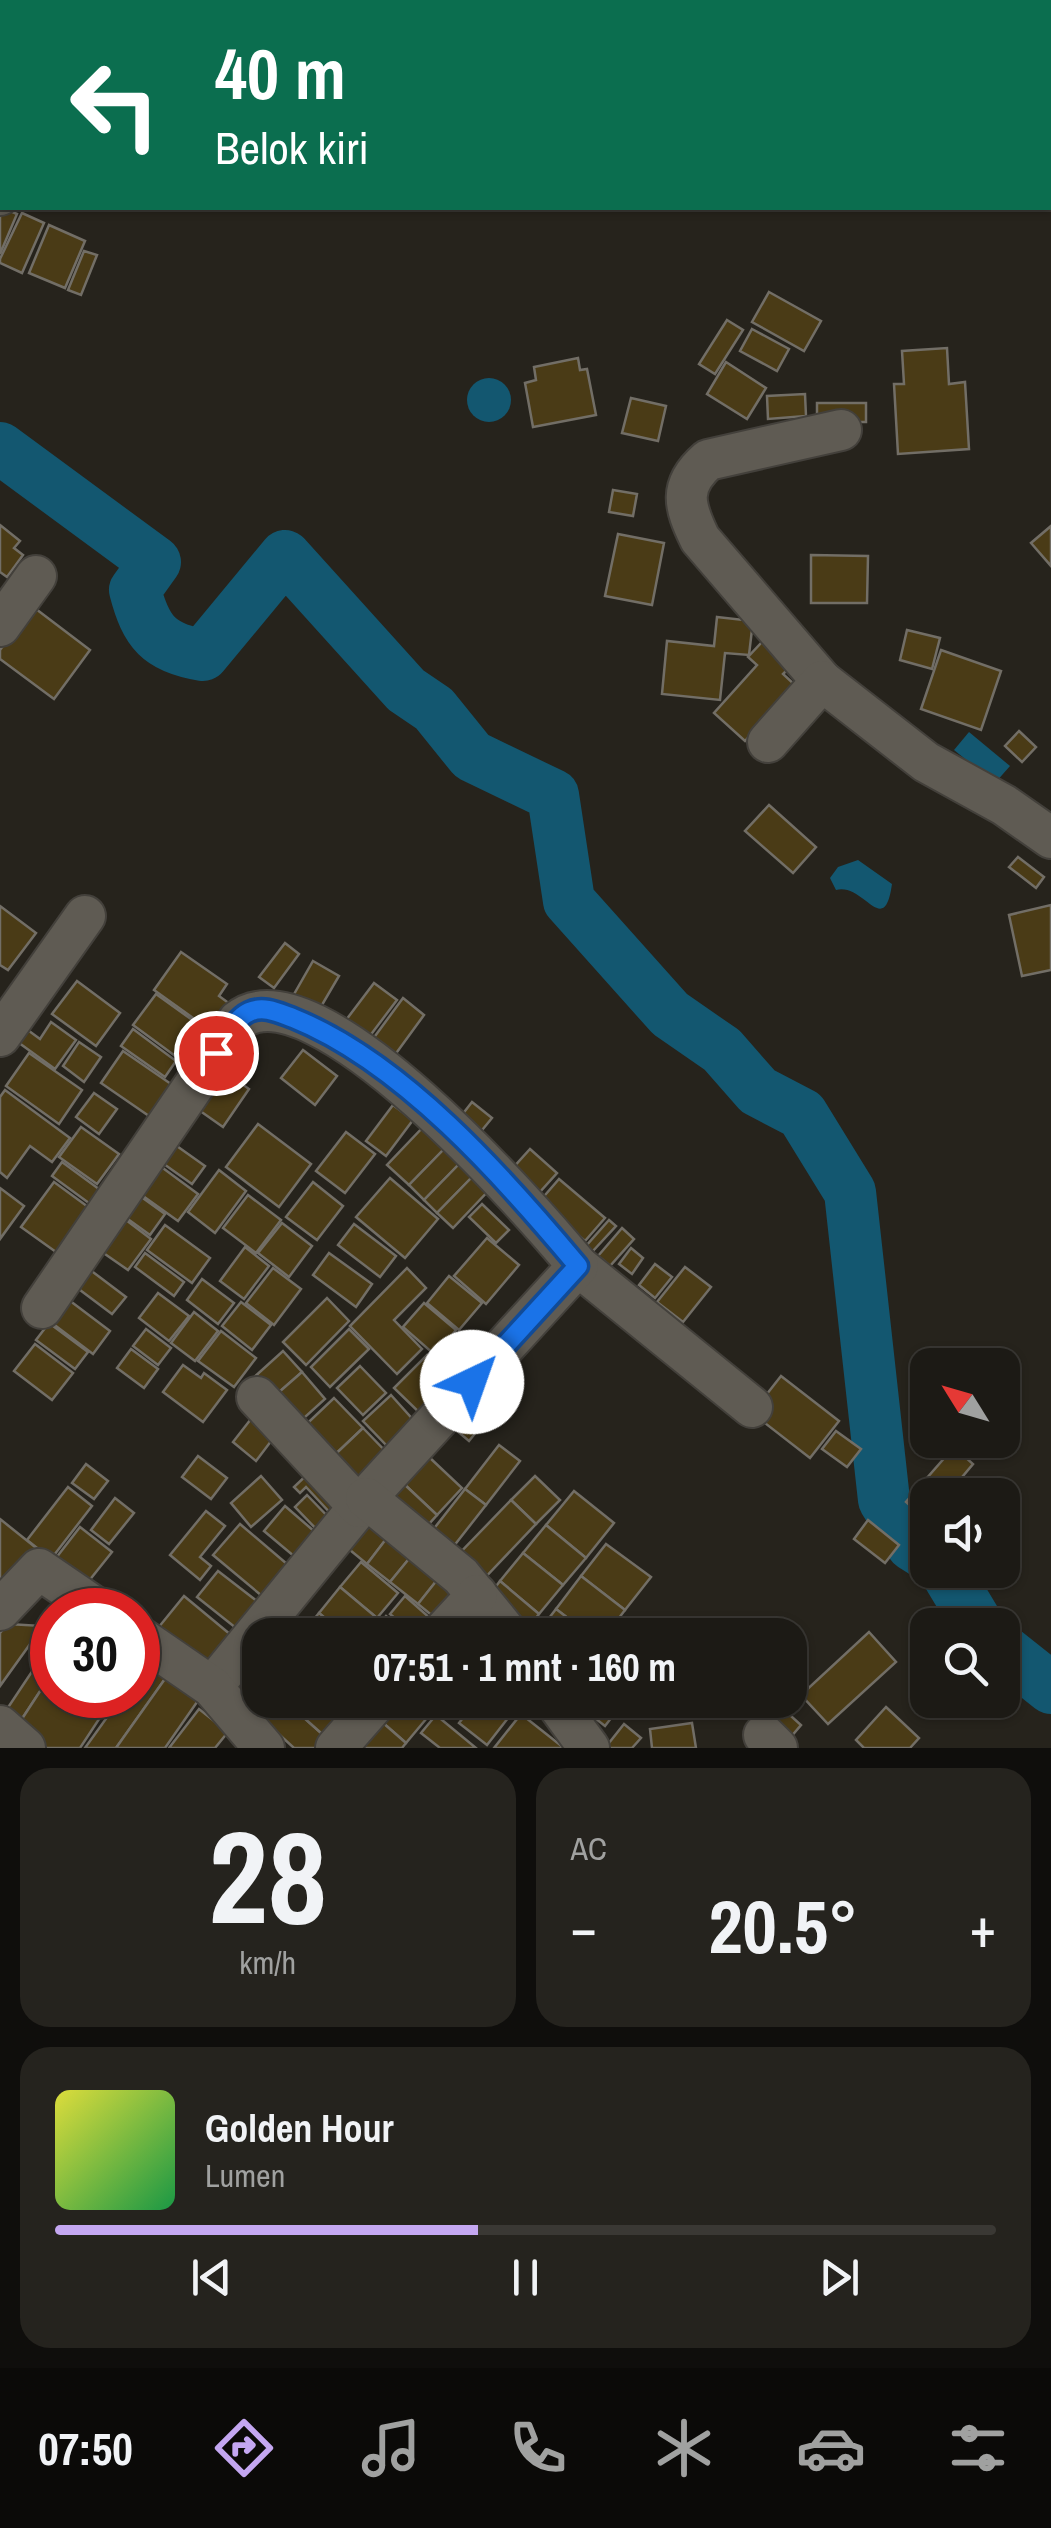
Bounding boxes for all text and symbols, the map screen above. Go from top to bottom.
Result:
text: 40 m [215,27,346,121]
icon: left [50,40,180,170]
text: Belok kiri [215,117,369,178]
pin [174,1011,259,1096]
icon: arrive [189,1026,244,1081]
position arrow [420,1330,524,1434]
north arrow [910,1348,1020,1458]
map controls [910,1348,1020,1718]
button: sound [910,1478,1020,1588]
speed limit sign: 30 [30,1588,160,1718]
button: search [910,1608,1020,1718]
text: 07:51 · 1 mnt · 160 m [373,1642,676,1693]
text: 28 [208,1788,327,1964]
text: AC [571,1827,607,1870]
text: 20.5° [708,1875,858,1976]
text: − [571,1890,597,1964]
text: + [970,1890,996,1964]
text: km/h [239,1941,296,1984]
text: Golden Hour [205,2103,394,2154]
text: Lumen [205,2154,285,2197]
icon: previous [184,2250,239,2305]
icon: pause [498,2250,553,2305]
icon: next [812,2250,867,2305]
icon: directions [209,2413,279,2483]
icon: music [356,2413,426,2483]
icon: phone [503,2413,573,2483]
icon: climate [649,2413,719,2483]
icon: car [796,2413,866,2483]
icon: filters [943,2413,1013,2483]
text: 07:50 [38,2418,133,2479]

